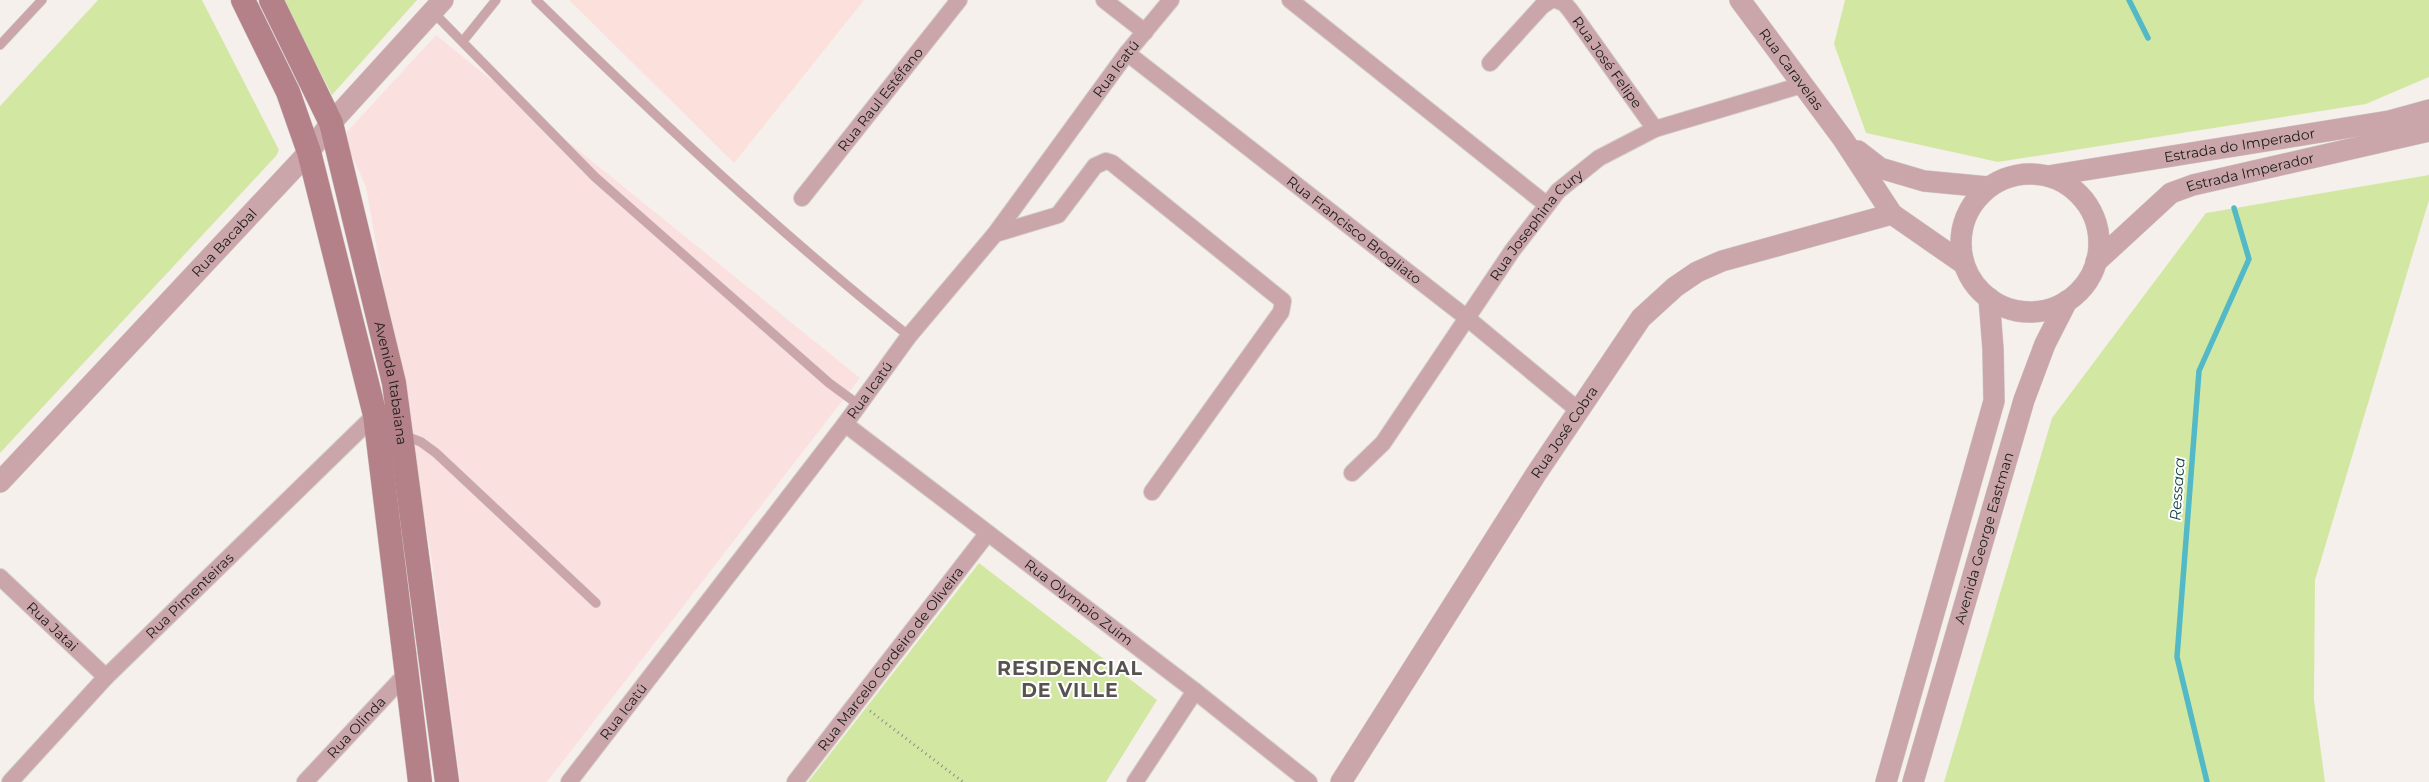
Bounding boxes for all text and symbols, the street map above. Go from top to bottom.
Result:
street label: Rua José Felipe [1568,13,1646,112]
street label: Rua Caravelas [1755,25,1828,114]
street label: Rua Icatú [1089,36,1143,101]
street label: Rua Raul Estéfano [834,43,927,155]
street label: Estrada do Imperador [2163,124,2317,166]
street label: Estrada Imperador [2184,148,2316,196]
street label: Rua Josephina Cury [1486,165,1587,284]
street label: Rua Francisco Brogliato [1283,172,1425,288]
street label: Rua Bacabal [188,204,261,281]
street label: Avenida Itabaiana [370,319,411,446]
street label: Rua Icatú [843,358,897,422]
street label: Rua José Cobra [1527,383,1602,482]
street label: Avenida George Eastman [1950,450,2017,626]
water label: Ressaca [2165,457,2189,521]
street label: Rua Pimenteiras [142,549,238,642]
street label: Rua Olympio Zuim [1021,555,1137,650]
street label: Rua Marcelo Cordeiro de Oliveira [813,563,968,754]
street label: Rua Jatai [23,598,82,655]
district label: RESIDENCIAL DE VILLE [997,657,1143,702]
street label: Rua Icatú [596,679,651,744]
street label: Rua Olinda [323,693,389,762]

